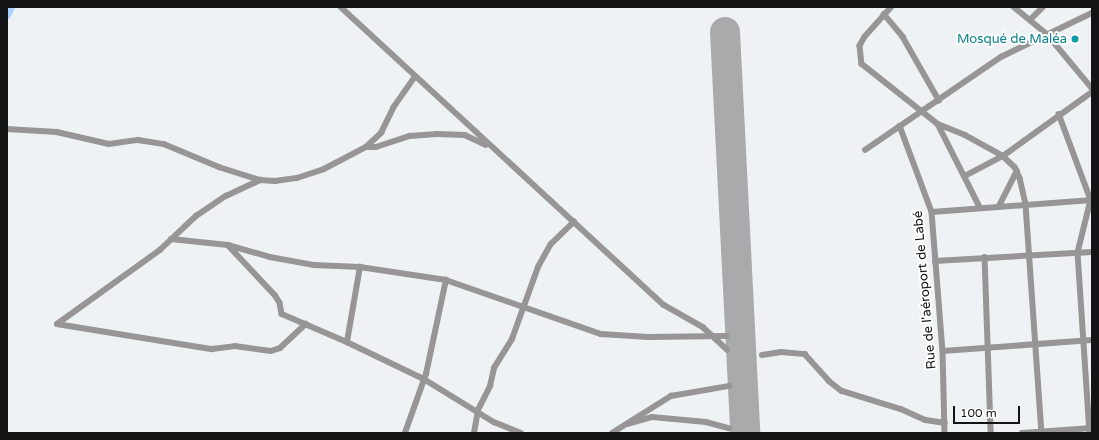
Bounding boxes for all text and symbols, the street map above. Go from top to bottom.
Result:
place label: Mosqué de Maléa [957,31,1067,47]
marker: Mosqué de Maléa [1070,34,1080,44]
street label: Rue de l'aéroport de Labé [910,210,940,370]
scale bar [955,398,1022,424]
text: 100 m [960,406,997,420]

